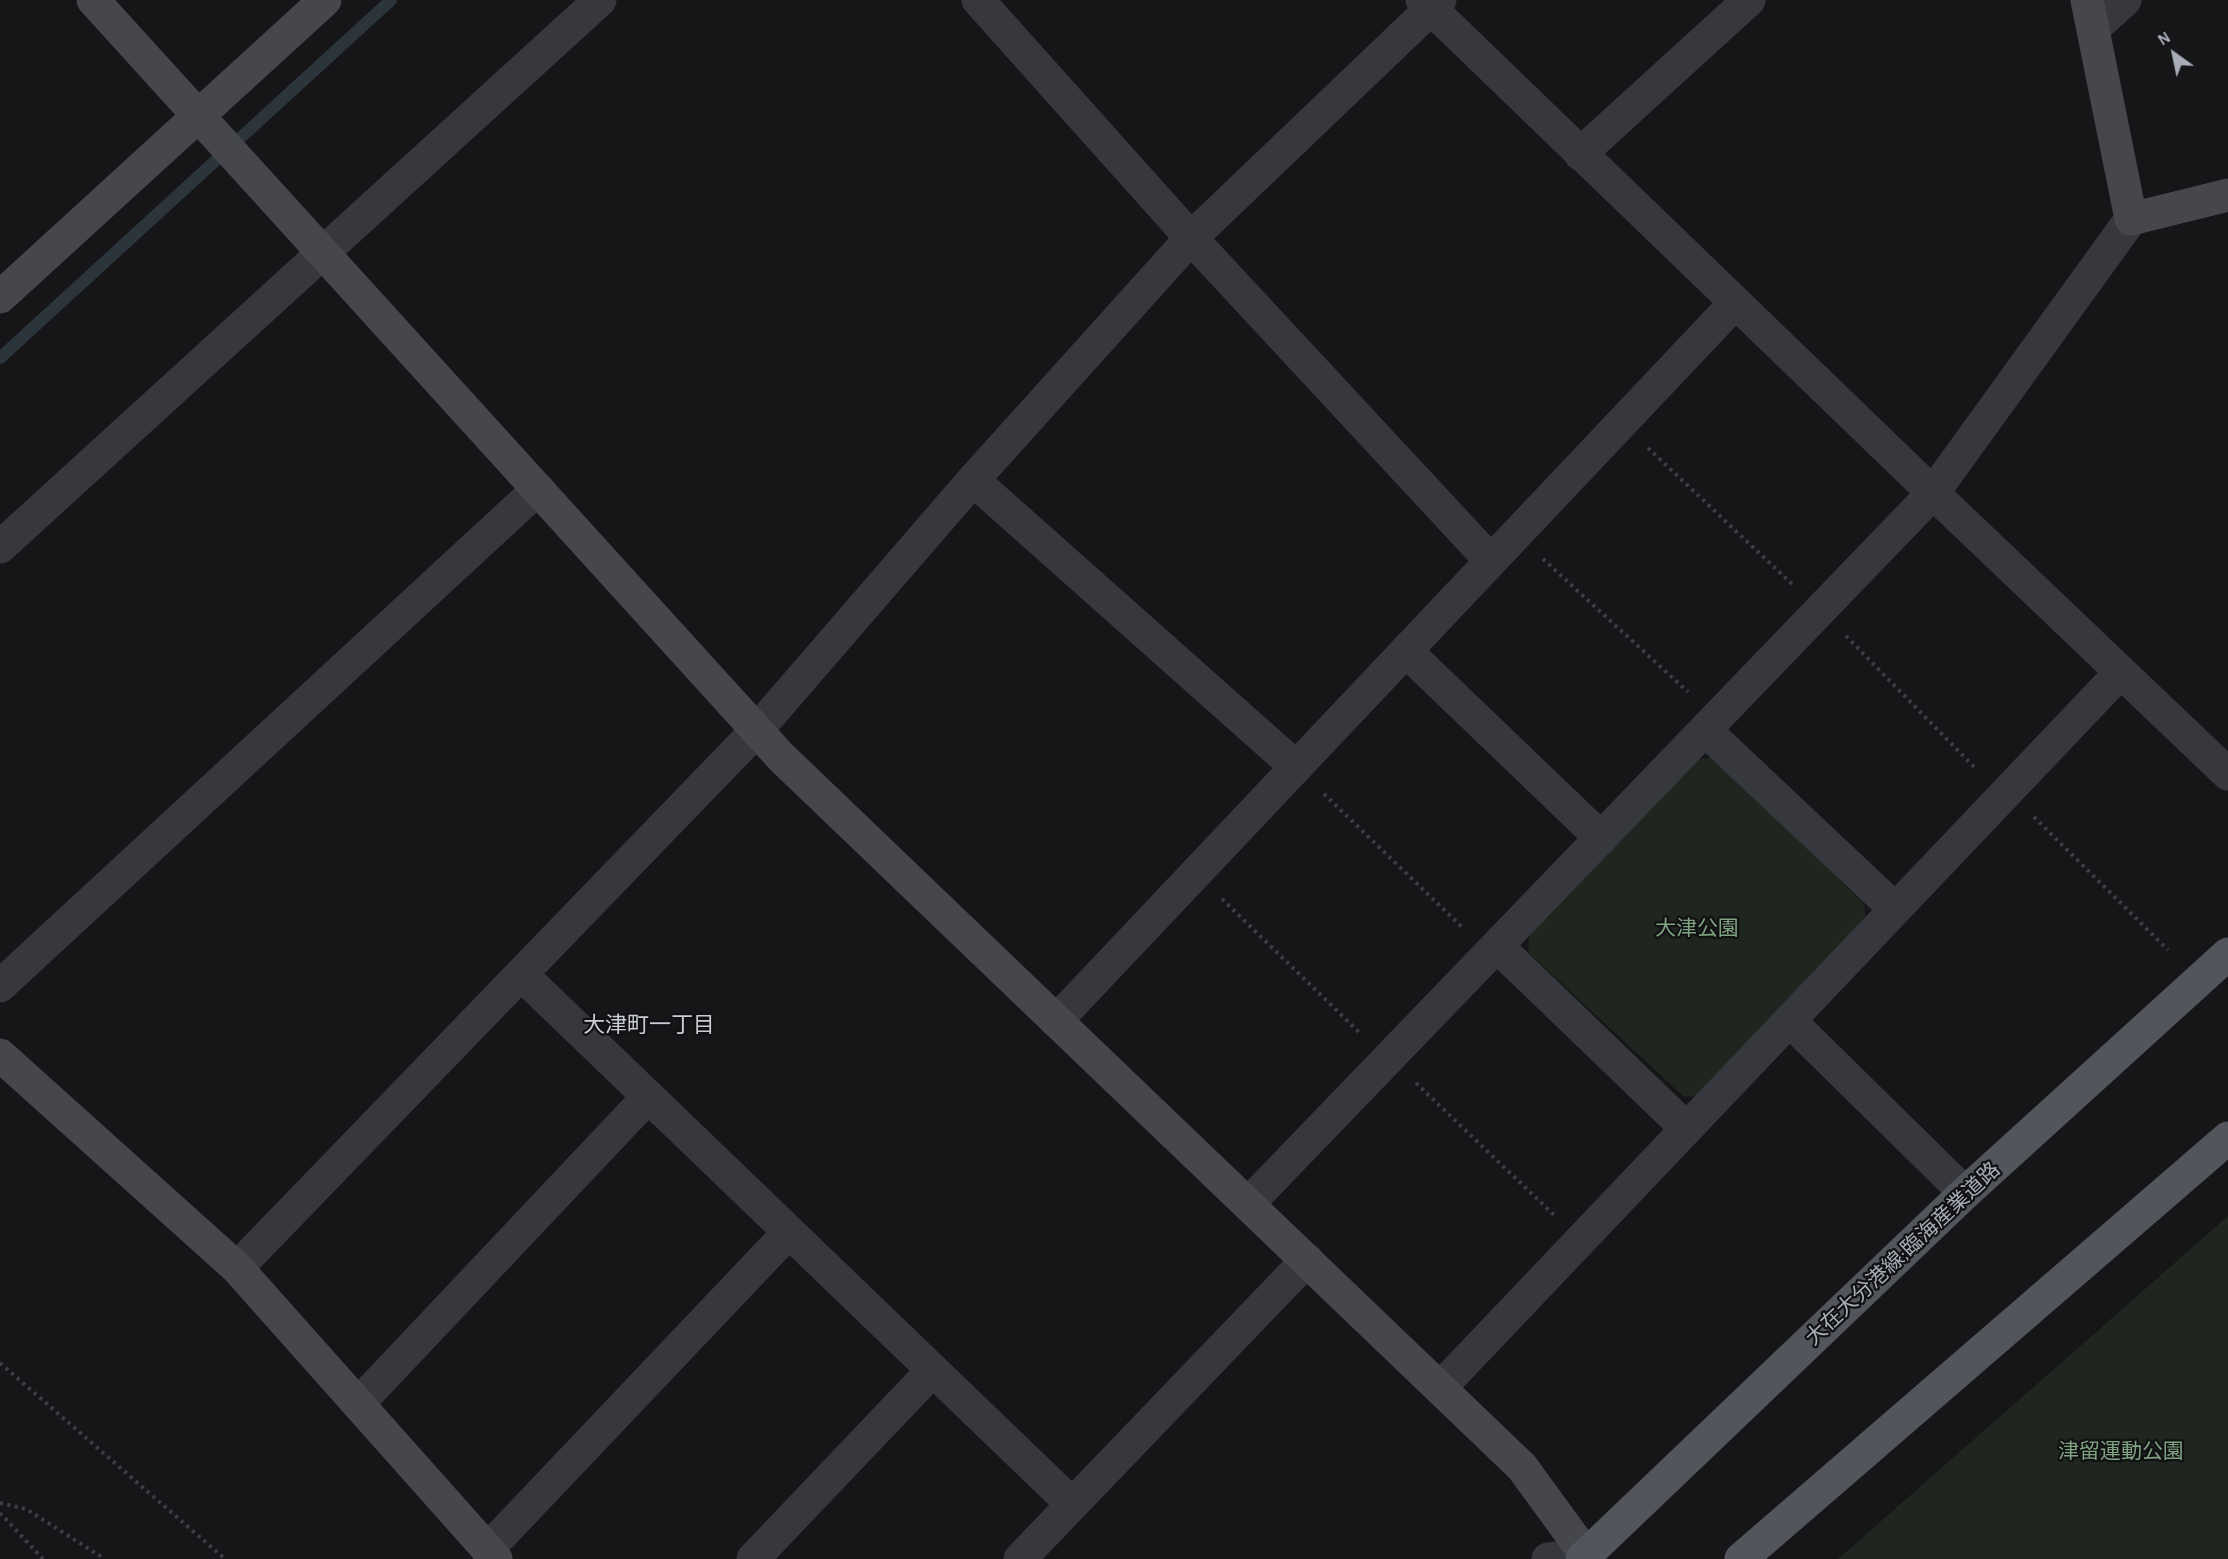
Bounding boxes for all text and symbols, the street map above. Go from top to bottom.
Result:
north arrow [2144,24,2204,84]
text: N [2155,29,2173,49]
park label: 大津公園 [1655,916,1739,942]
district label: 大津町一丁目 [583,1012,715,1038]
street label: 大在大分港線;臨海産業道路 [1800,1157,2006,1351]
park label: 津留運動公園 [2058,1439,2184,1465]

